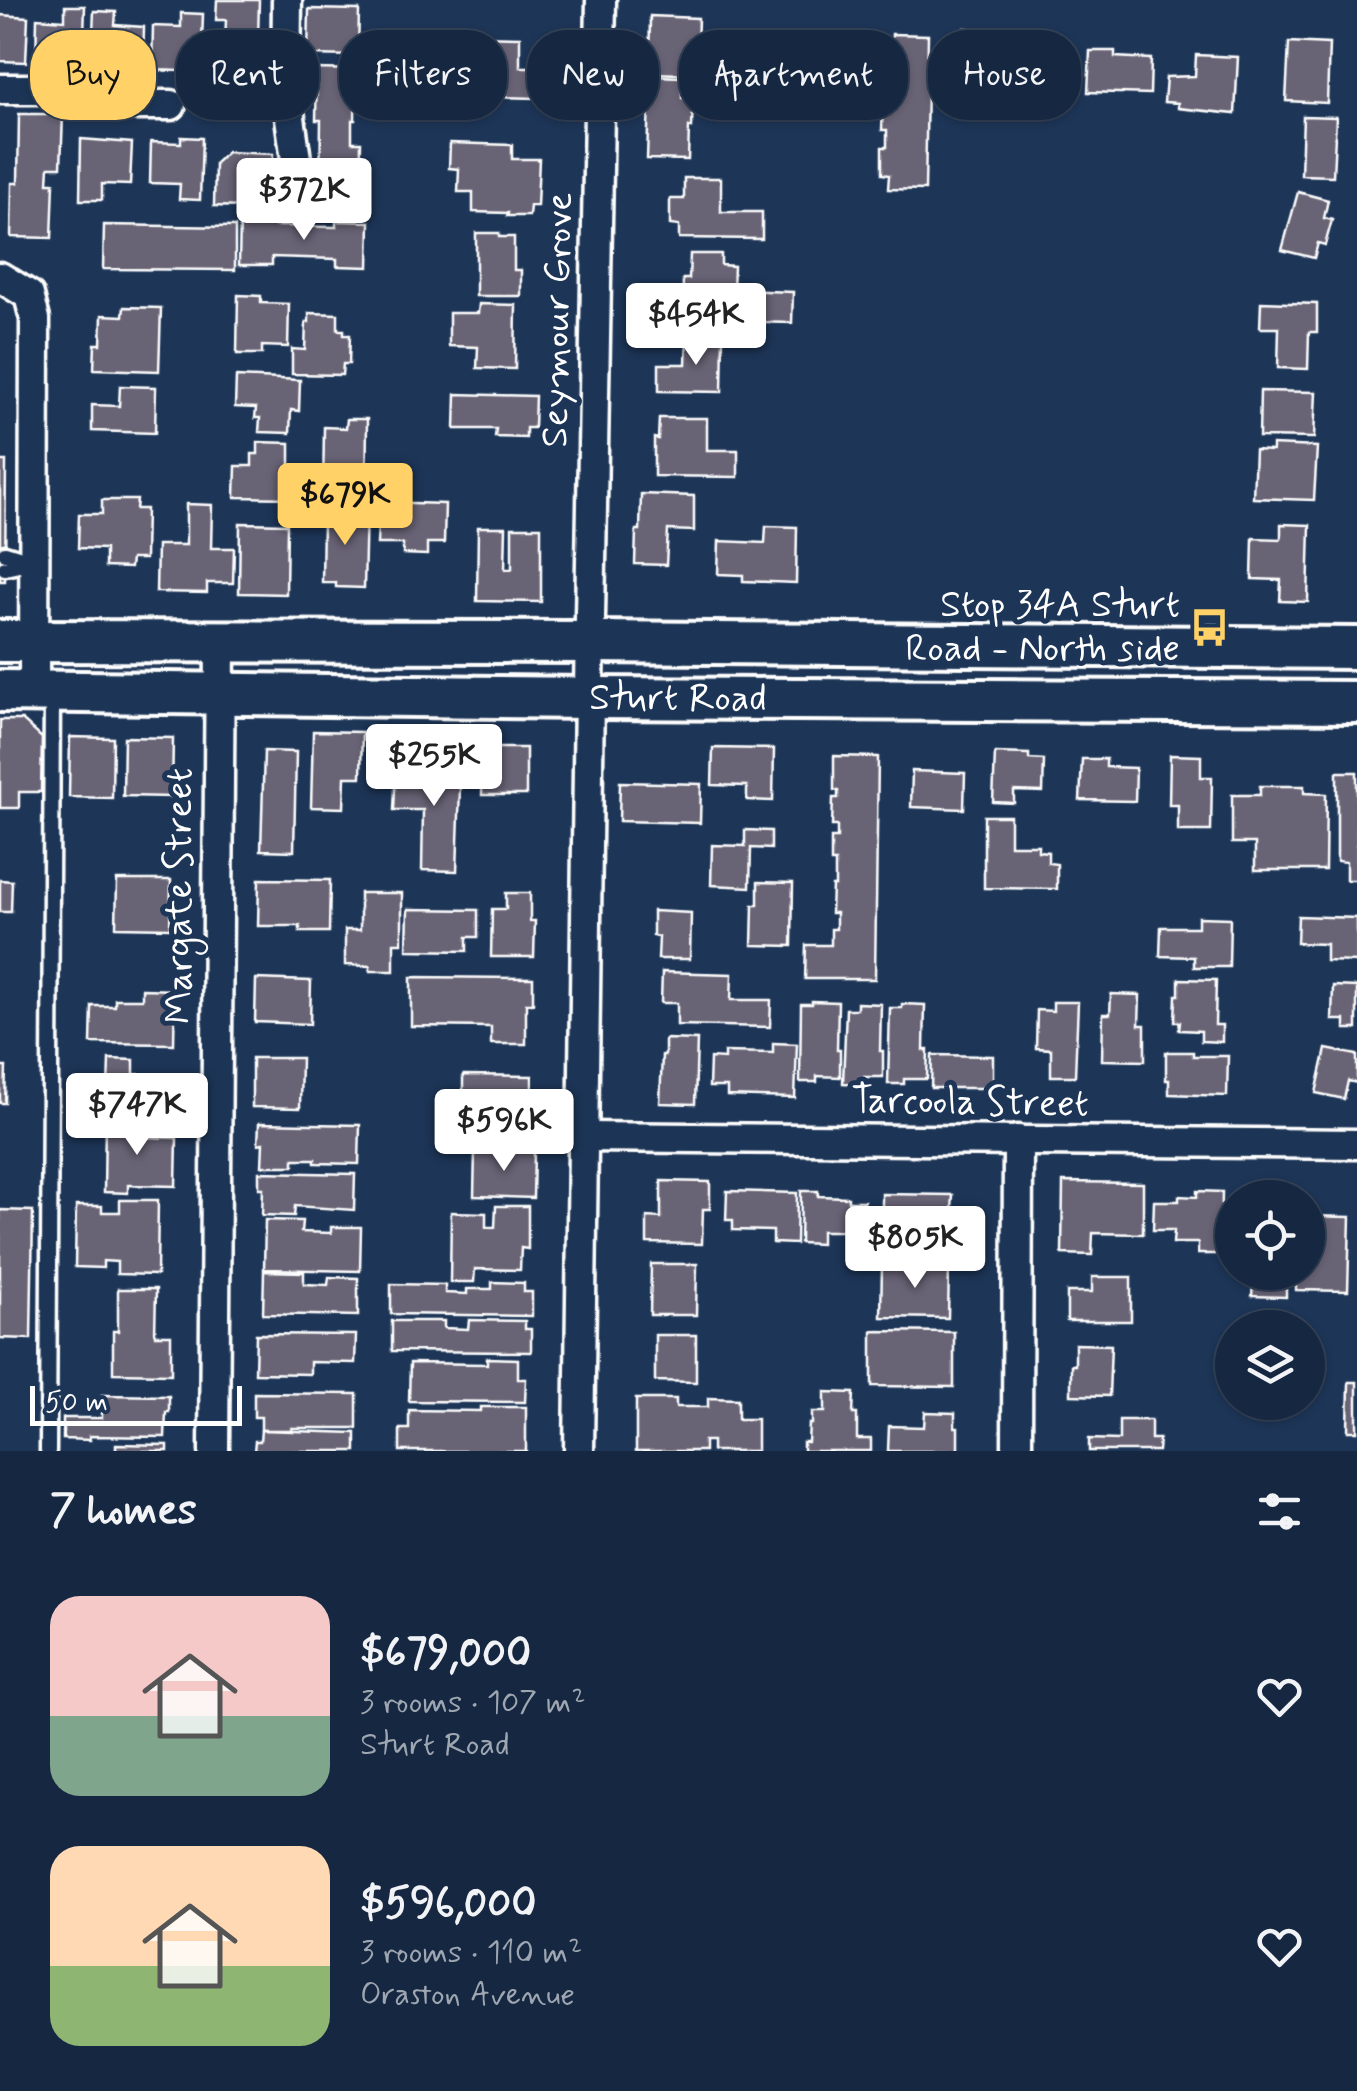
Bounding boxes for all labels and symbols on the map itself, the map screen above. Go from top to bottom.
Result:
pin: $372K [234,158,374,243]
street label: Seymour Grove [531,192,585,448]
pin: $454K [626,283,766,368]
pin: $679K [275,463,415,548]
place label: Stop 34A Sturt Road - North side [905,581,1180,674]
bus stop icon: Stop 34A Sturt Road - North side [1189,606,1231,648]
street label: Sturt Road [589,674,767,723]
pin: $255K [364,724,504,809]
street label: Margate Street [156,768,209,1024]
pin: $747K [67,1073,207,1158]
street label: Tarcoola Street [851,1076,1089,1130]
pin: $596K [434,1089,574,1174]
pin: $805K [845,1206,985,1291]
scale bar [30,1381,242,1426]

